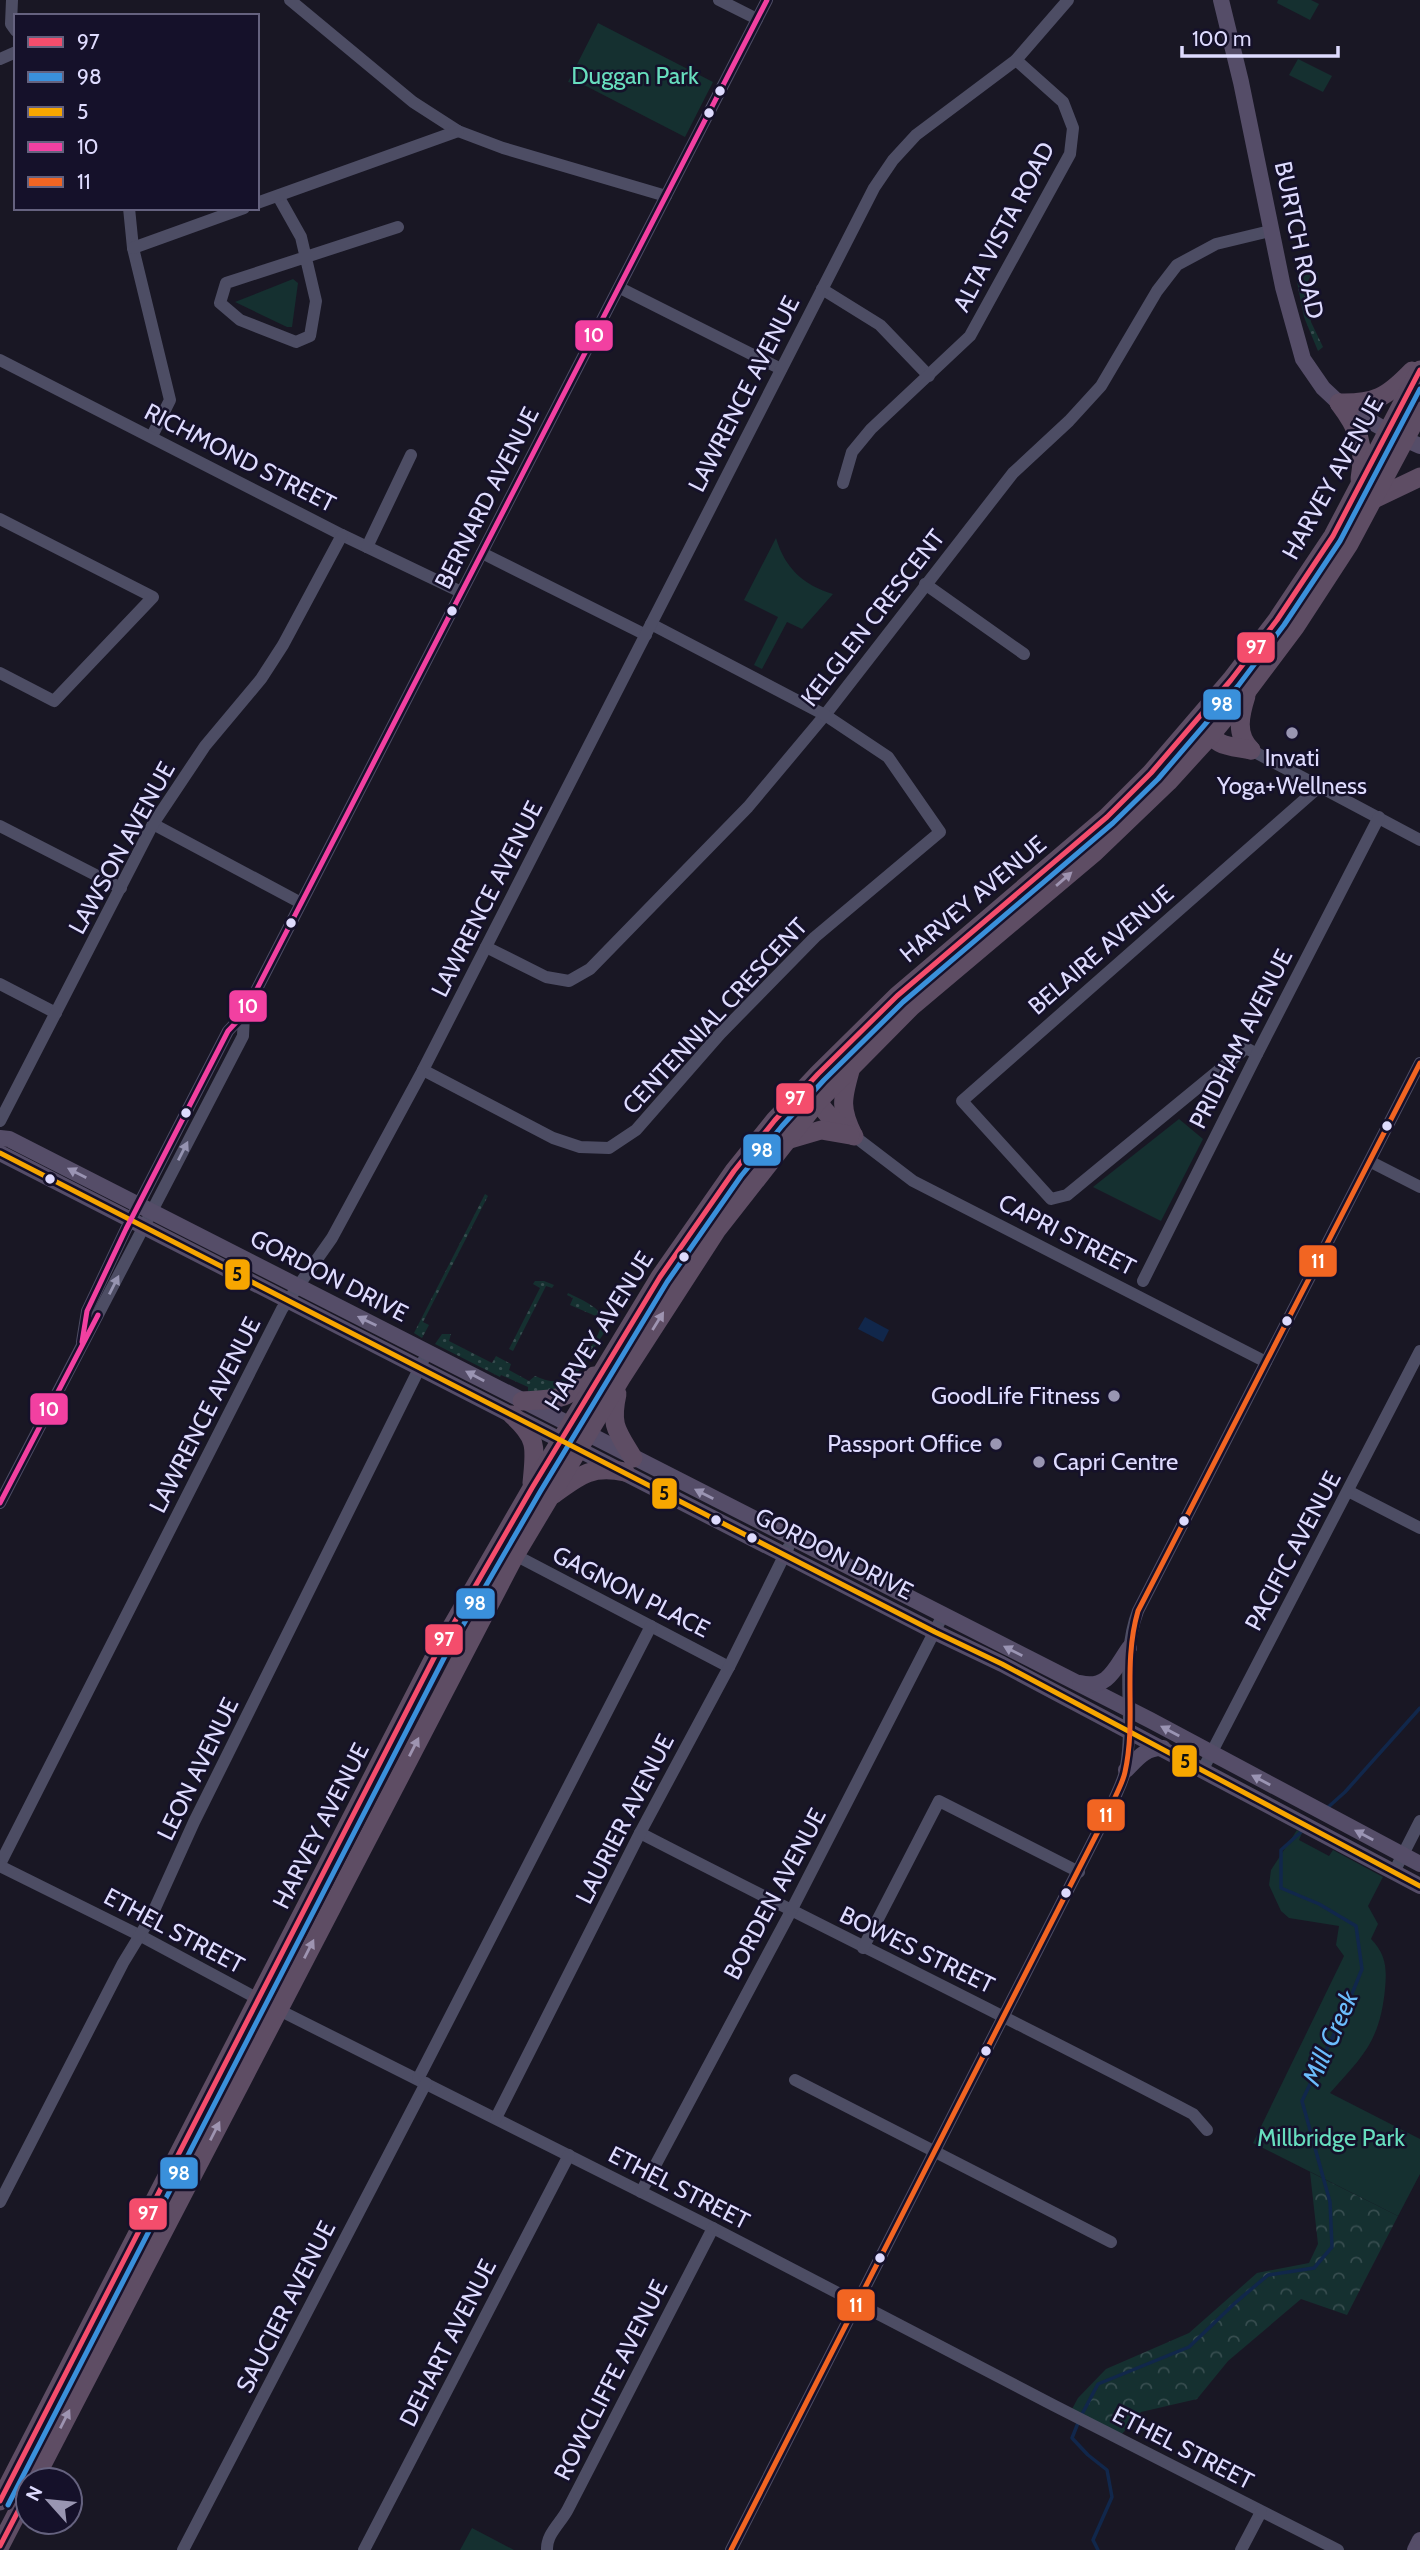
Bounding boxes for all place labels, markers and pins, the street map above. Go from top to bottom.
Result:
unlabelled marker [713,84,727,98]
unlabelled marker [702,106,716,120]
unlabelled marker [445,604,459,618]
marker: Invati Yoga+Wellness [1284,725,1300,741]
place label: Invati Yoga+Wellness [1216,743,1367,800]
unlabelled marker [284,916,298,930]
unlabelled marker [179,1106,193,1120]
unlabelled marker [1380,1119,1394,1133]
unlabelled marker [43,1172,57,1186]
unlabelled marker [677,1250,691,1264]
unlabelled marker [1280,1314,1294,1328]
place label: GoodLife Fitness [931,1381,1100,1410]
marker: GoodLife Fitness [1106,1388,1122,1404]
place label: Passport Office [827,1429,982,1458]
marker: Passport Office [988,1436,1004,1452]
place label: Capri Centre [1053,1447,1178,1476]
marker: Capri Centre [1031,1454,1047,1470]
unlabelled marker [709,1513,723,1527]
unlabelled marker [1177,1514,1191,1528]
unlabelled marker [745,1531,759,1545]
unlabelled marker [1059,1886,1073,1900]
unlabelled marker [979,2044,993,2058]
unlabelled marker [873,2251,887,2265]

